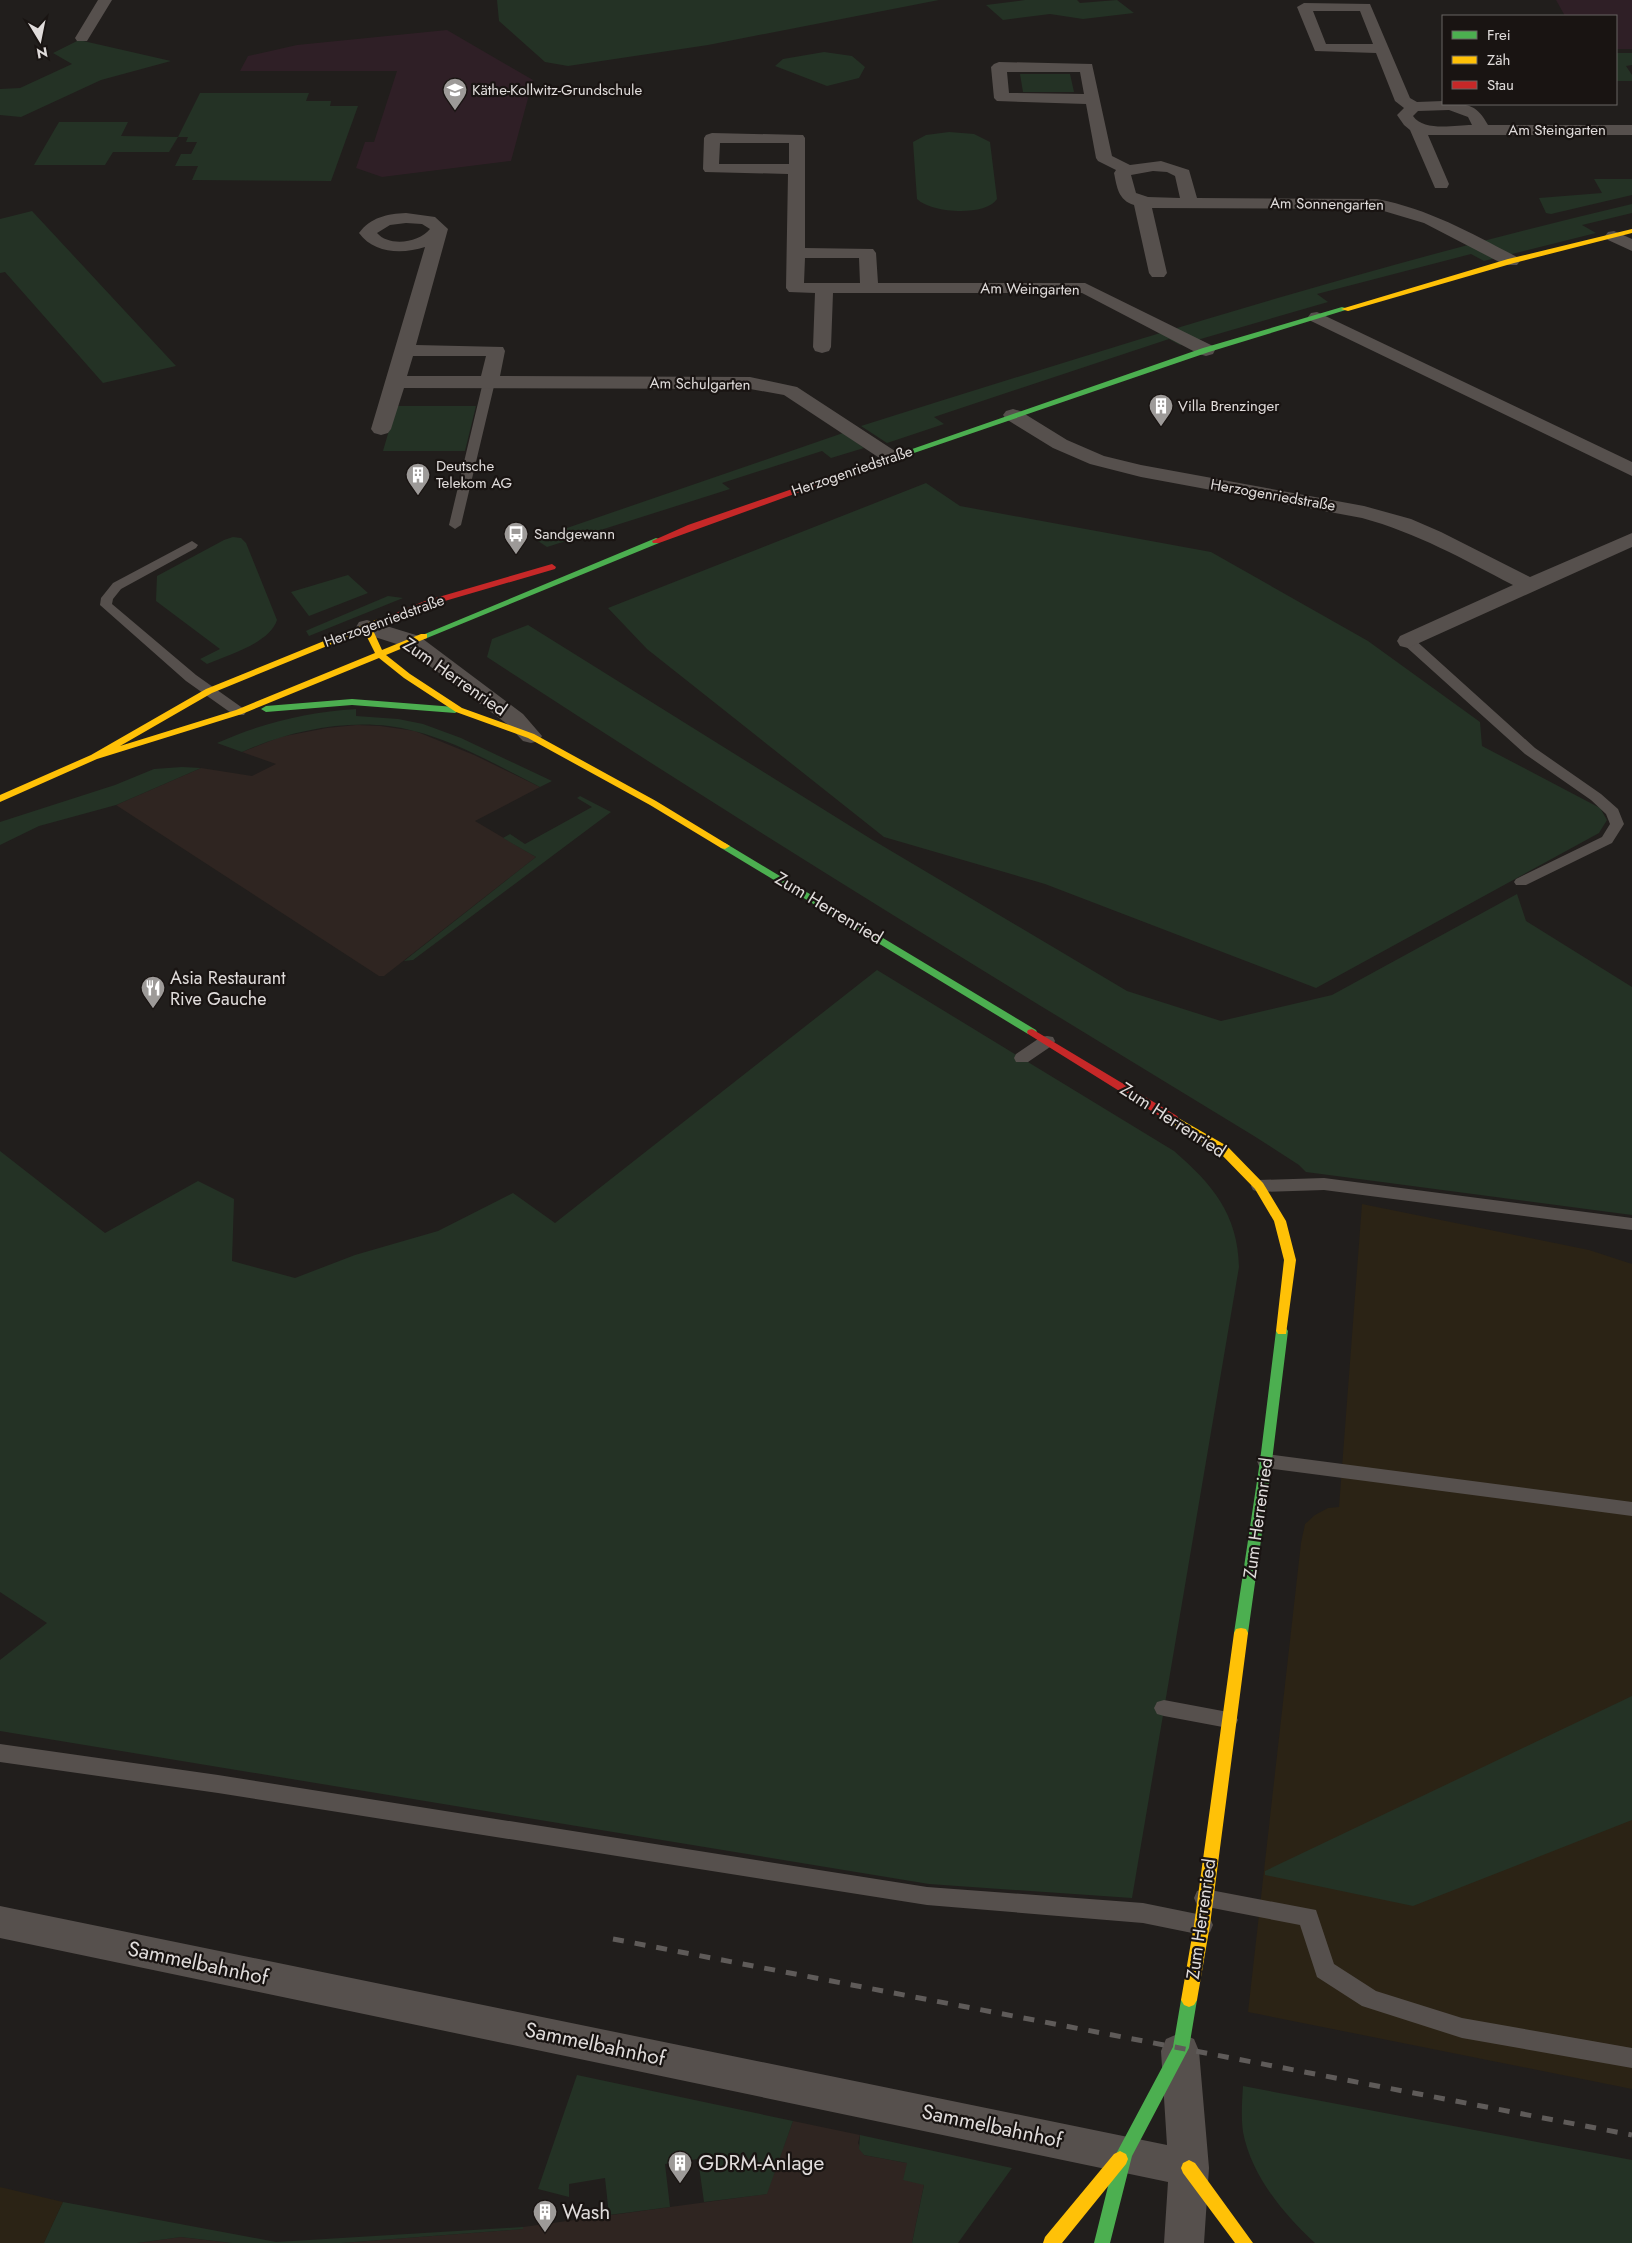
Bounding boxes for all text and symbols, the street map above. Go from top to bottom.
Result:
north arrow [15,15,65,65]
legend [1442,15,1617,105]
text: Frei [1487,24,1511,46]
text: N [35,42,49,64]
text: Zäh [1487,49,1510,71]
text: Stau [1487,74,1514,96]
school or university icon: Käthe-Kollwitz-Grundschule [442,77,468,111]
place label: Käthe-Kollwitz-Grundschule [472,79,642,101]
street label: Am Steingarten [1508,119,1606,141]
street label: Am Sonnengarten [1270,192,1384,216]
street label: Am Weingarten [980,277,1080,301]
street label: Am Schulgarten [649,372,751,396]
building icon: Villa Brenzinger [1148,393,1174,427]
place label: Villa Brenzinger [1178,395,1280,417]
street label: Herzogenriedstraße [789,440,916,502]
place label: Deutsche Telekom AG [436,455,512,494]
building icon: Deutsche Telekom AG [405,462,431,496]
street label: Herzogenriedstraße [1209,473,1338,517]
bus stop icon: Sandgewann [503,521,529,555]
place label: Sandgewann [534,523,615,545]
street label: Herzogenriedstraße [321,589,447,653]
street label: Zum Herrenried [398,632,512,722]
street label: Zum Herrenried [770,866,888,950]
place label: Asia Restaurant Rive Gauche [170,965,286,1012]
restaurant icon: Asia Restaurant Rive Gauche [140,975,166,1009]
street label: Zum Herrenried [1115,1076,1231,1164]
street label: Zum Herrenried [1237,1456,1279,1580]
street label: Zum Herrenried [1180,1857,1222,1981]
street label: Sammelbahnhof [125,1933,272,1993]
street label: Sammelbahnhof [522,2014,669,2074]
street label: Sammelbahnhof [919,2096,1066,2156]
place label: GDRM-Anlage [698,2148,825,2178]
building icon: GDRM-Anlage [667,2150,693,2184]
place label: Wash [562,2197,610,2227]
building icon: Wash [532,2199,558,2233]

